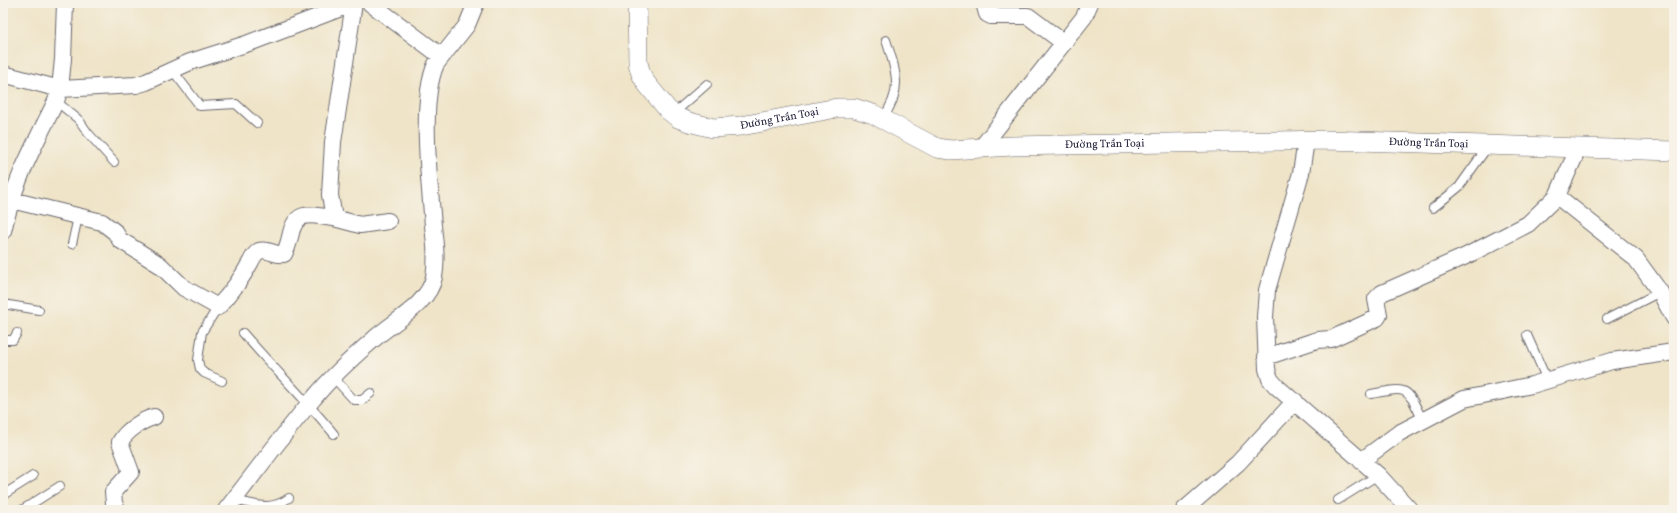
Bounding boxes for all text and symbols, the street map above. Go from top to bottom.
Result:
street label: Đường Trần Toại [739,104,820,133]
street label: Đường Trần Toại [1389,134,1469,152]
street label: Đường Trần Toại [1065,136,1145,152]

